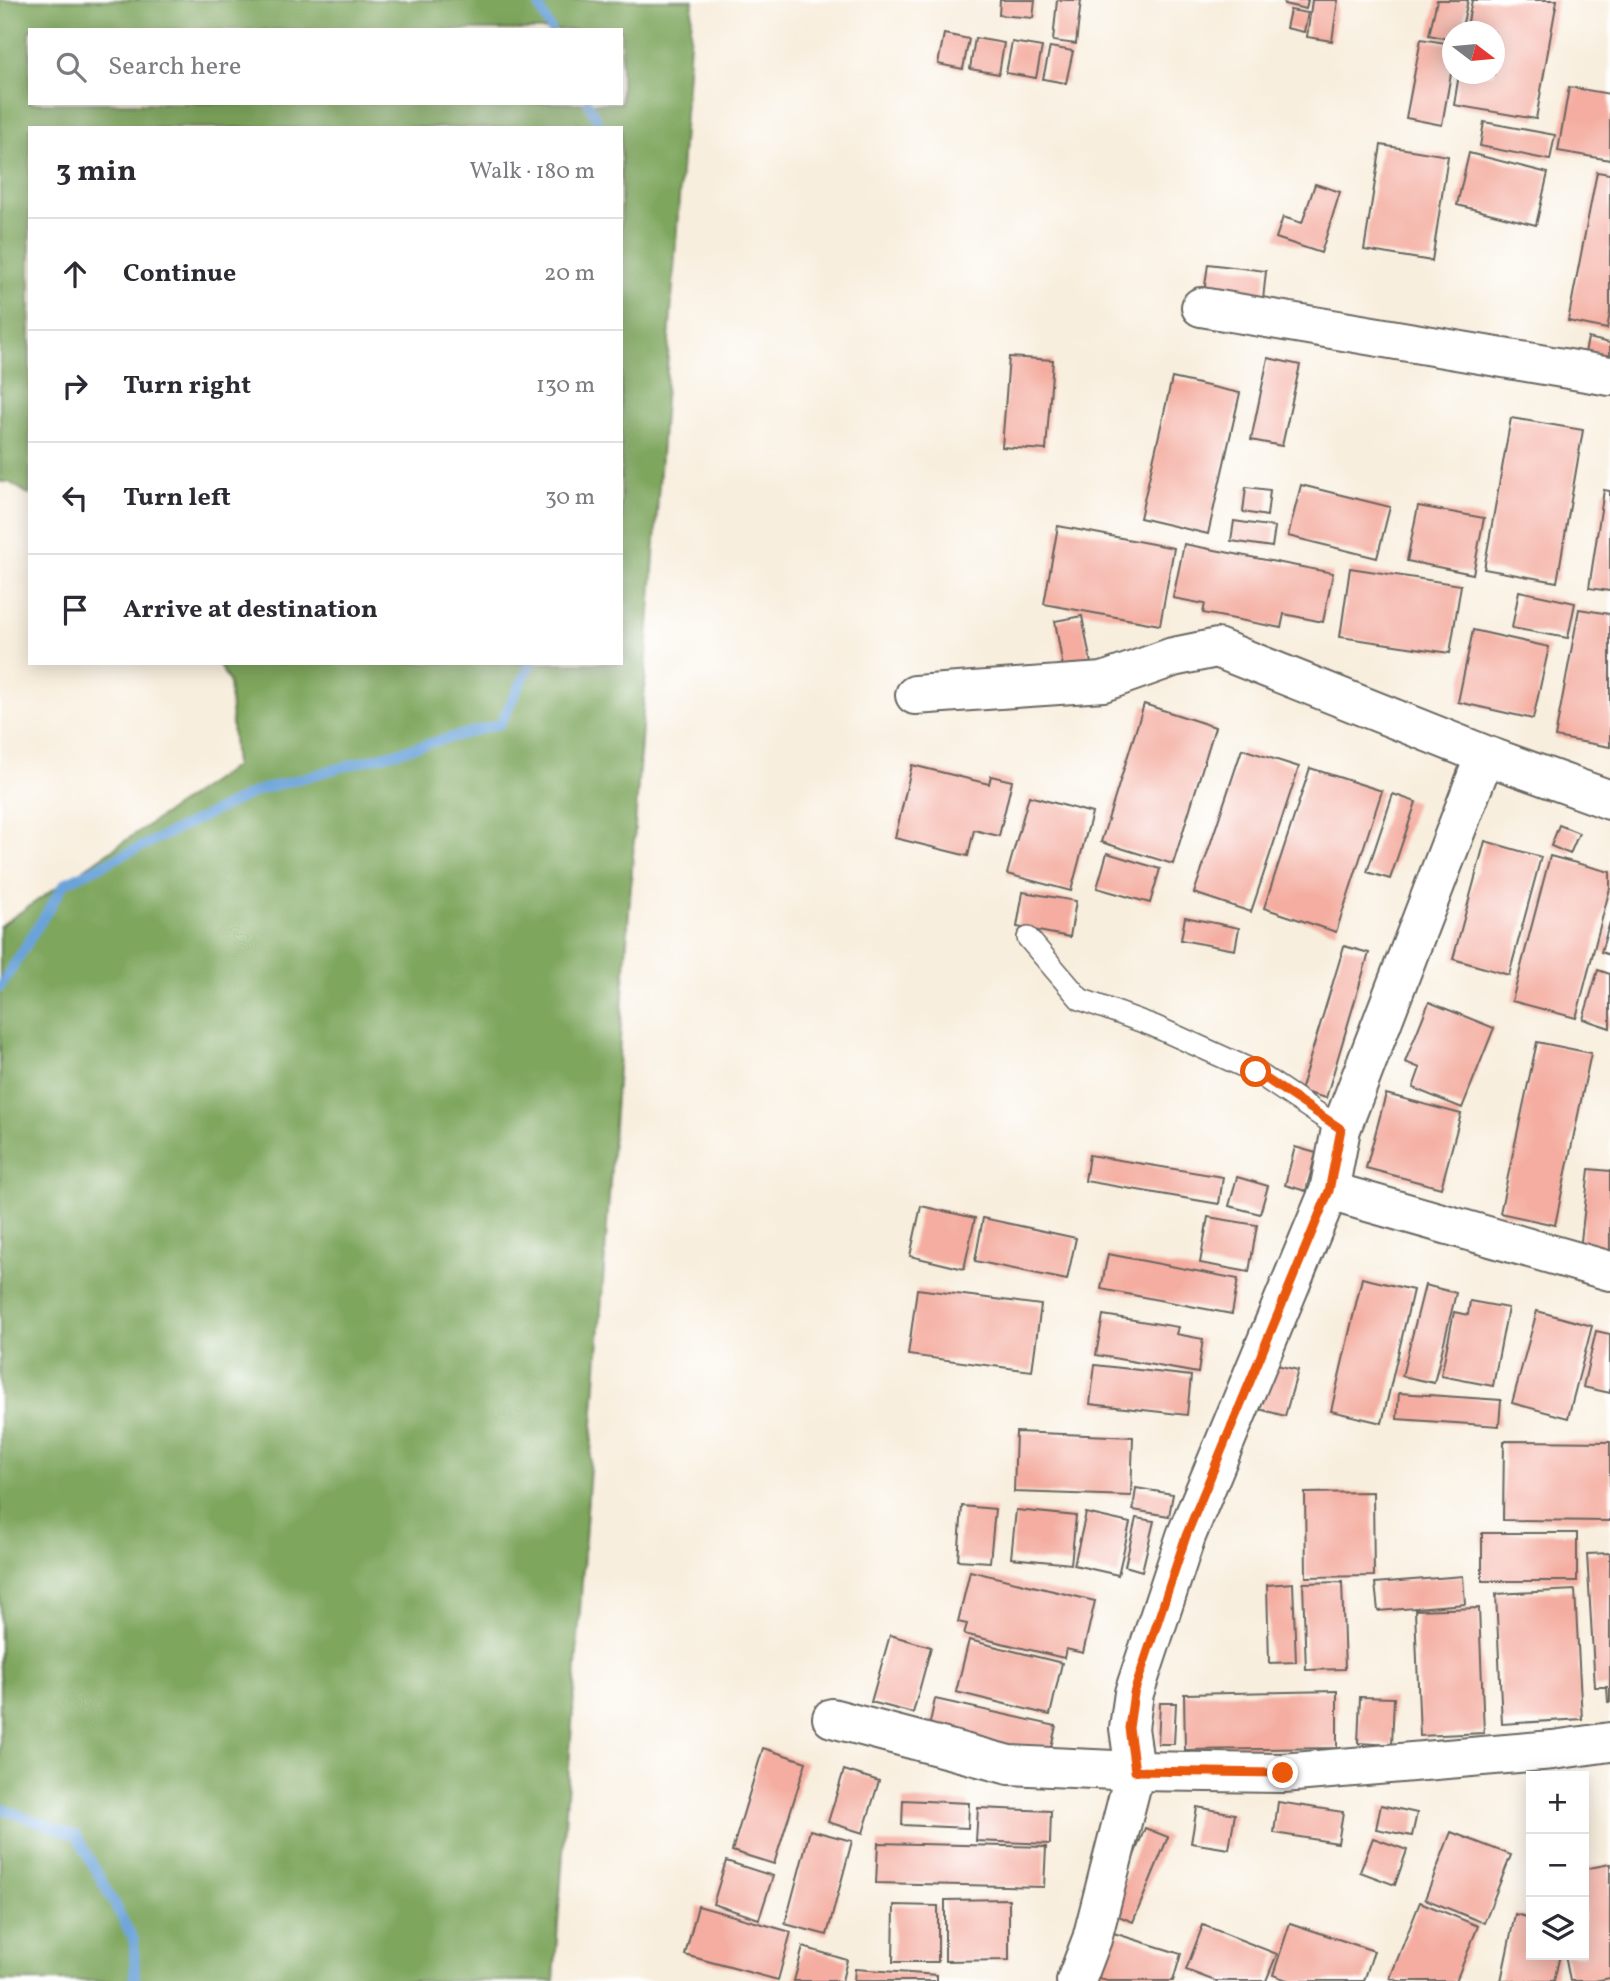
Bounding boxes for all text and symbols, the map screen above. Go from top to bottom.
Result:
north arrow [1442,21,1505,84]
search box [28,28,623,105]
icon: search [52,48,90,86]
text: Search here [108,49,241,85]
text: 3 min [56,151,137,193]
text: Walk · 180 m [470,156,595,188]
icon: ahead [56,255,94,293]
text: Continue [123,256,236,292]
text: 20 m [544,258,595,290]
icon: right [56,367,94,405]
text: Turn right [123,368,251,404]
text: 130 m [536,370,595,402]
icon: left [56,479,94,517]
text: Turn left [123,480,231,516]
text: 30 m [545,482,595,514]
icon: arrive [56,591,94,629]
text: Arrive at destination [123,592,378,628]
route start [1240,1056,1271,1087]
route end [1267,1757,1298,1788]
map controls [1526,1771,1589,1960]
button: + [1526,1771,1589,1834]
button: − [1526,1834,1589,1897]
button: layers [1526,1897,1589,1960]

